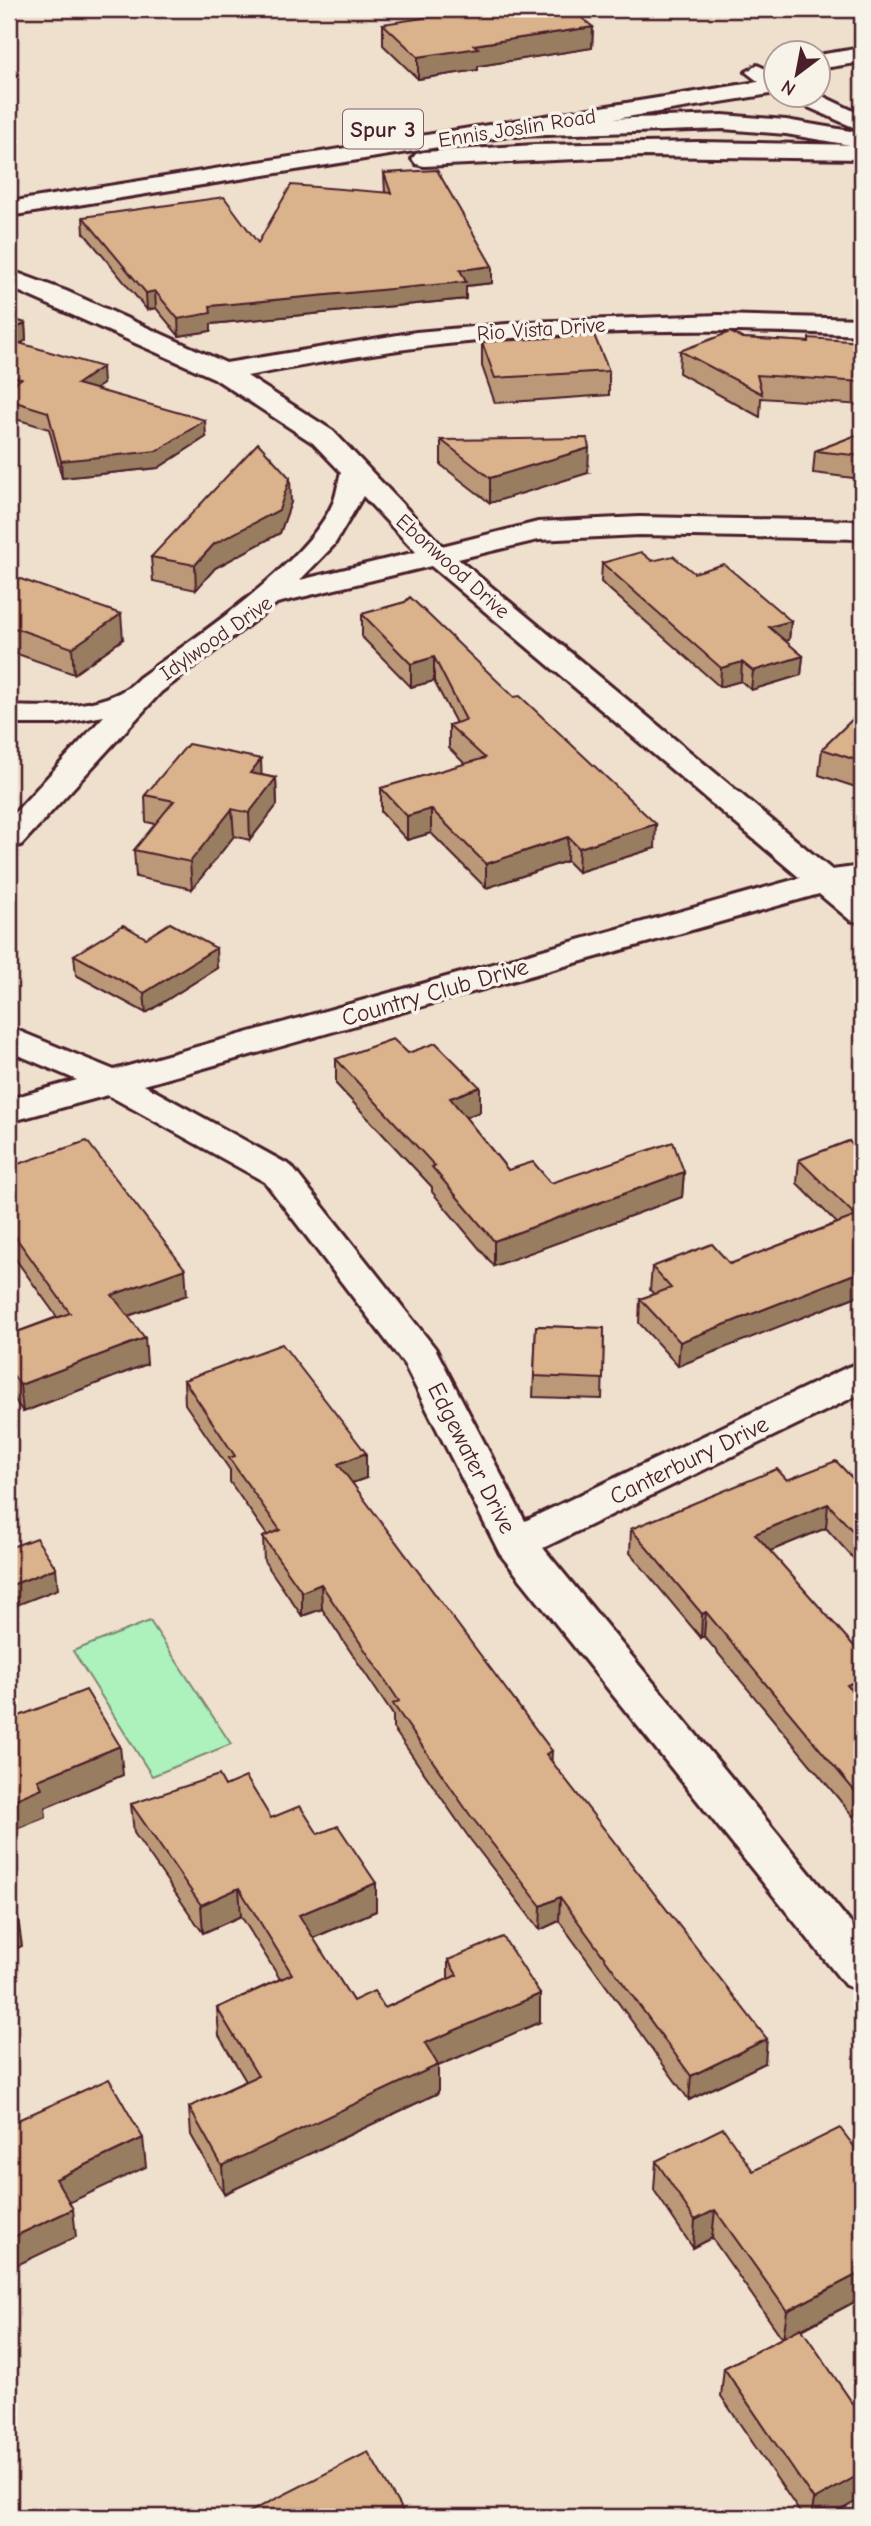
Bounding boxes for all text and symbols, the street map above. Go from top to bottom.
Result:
north arrow [762,38,832,108]
text: N [777,75,800,100]
street label: Ennis Joslin Road [437,104,597,152]
road number: Spur 3 [343,110,423,148]
street label: Rio Vista Drive [476,313,606,345]
street label: Ebonwood Drive [391,509,515,623]
street label: Idylwood Drive [155,591,277,685]
street label: Country Club Drive [338,952,532,1032]
street label: Edgewater Drive [422,1378,522,1538]
street label: Canterbury Drive [605,1409,773,1511]

